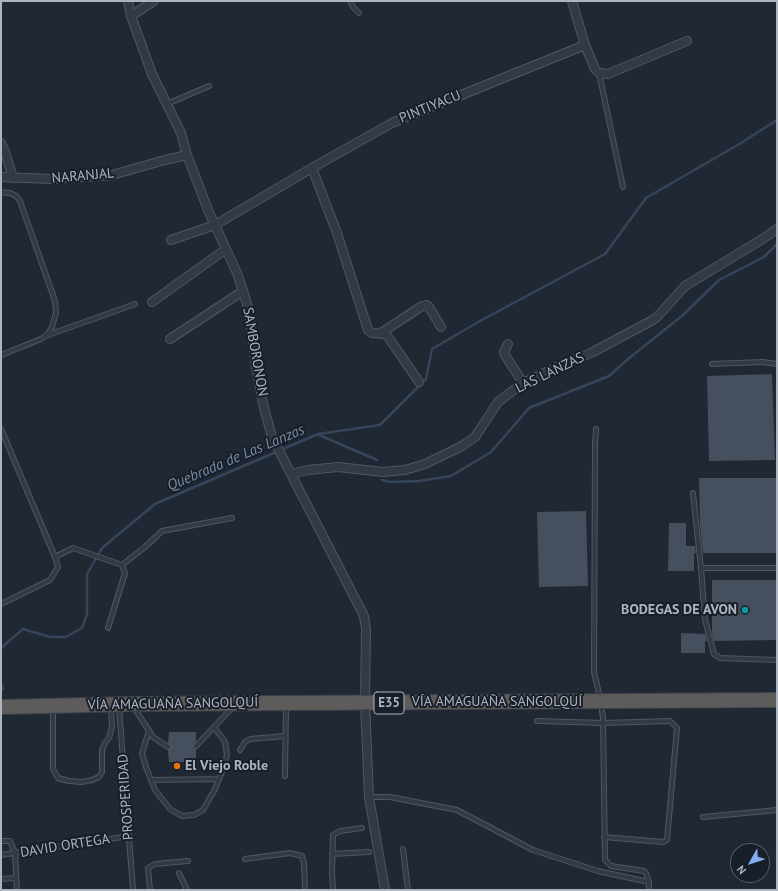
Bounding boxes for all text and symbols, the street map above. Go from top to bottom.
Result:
street label: PINTIYACU [397,87,463,127]
street label: NARANJAL [51,165,115,187]
street label: SAMBORONON [239,306,271,398]
street label: LAS LANZAS [513,349,587,397]
water label: Quebrada de Las Lanzas [165,421,307,495]
place label: BODEGAS DE AVON [621,602,737,618]
marker: BODEGAS DE AVON [740,605,750,615]
road number: E35 [374,692,404,714]
street label: VÍA AMAGUAÑA SANGOLQUÍ [88,694,258,714]
street label: VÍA AMAGUAÑA SANGOLQUÍ [412,694,582,710]
street label: PROSPERIDAD [115,753,137,841]
place label: El Viejo Roble [185,758,268,774]
marker: El Viejo Roble [172,761,182,771]
street label: DAVID ORTEGA [19,831,111,861]
north arrow [730,843,770,883]
text: N [734,863,749,877]

